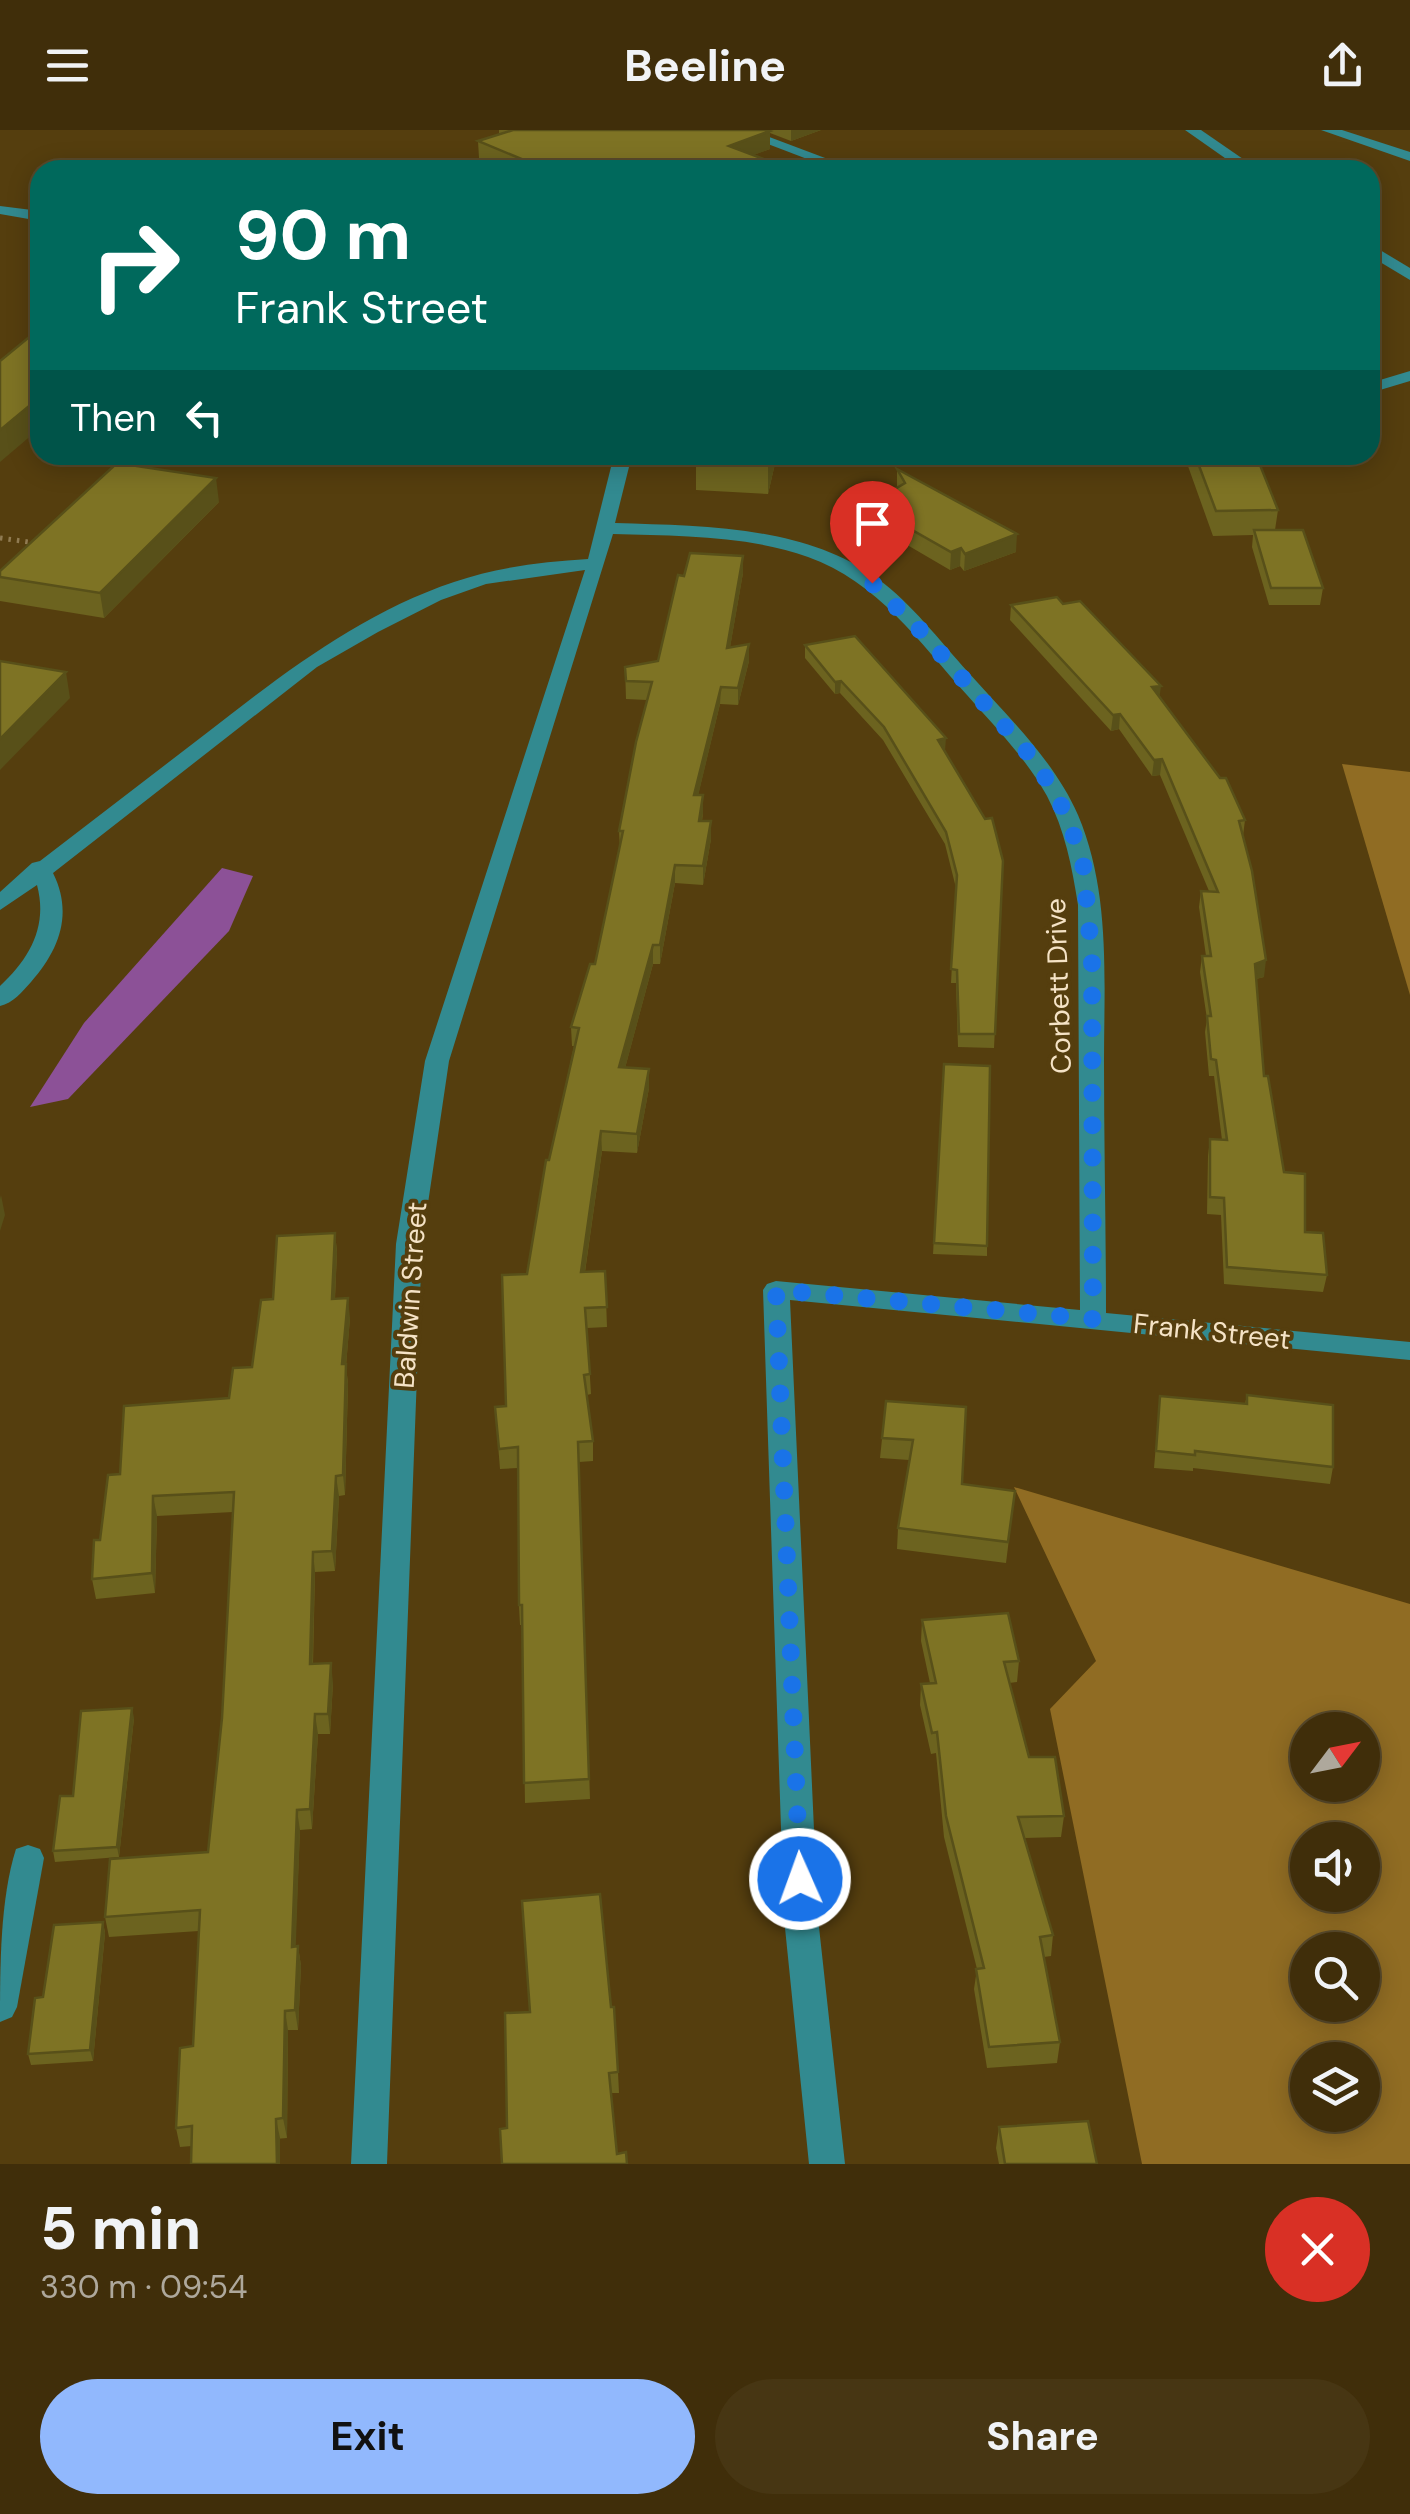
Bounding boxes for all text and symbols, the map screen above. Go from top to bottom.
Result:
text: Beeline [624,36,786,95]
icon: menu [40,38,95,93]
icon: share [1315,38,1370,93]
text: 90 m [235,190,411,281]
icon: right [70,200,200,330]
text: Frank Street [235,278,488,337]
icon: left [177,390,232,445]
text: Then [70,393,157,443]
pin [830,481,915,584]
icon: arrive [845,496,900,551]
street label: Corbett Drive [1037,898,1080,1074]
street label: Baldwin Street [386,1201,435,1390]
street label: Frank Street [1132,1305,1292,1358]
north arrow [1290,1712,1380,1802]
map controls [1290,1712,1380,2132]
button: sound [1290,1822,1380,1912]
position arrow [748,1827,852,1931]
button: search [1290,1932,1380,2022]
button: layers [1290,2042,1380,2132]
text: 5 min [40,2189,201,2268]
button: close [1265,2197,1370,2302]
text: 330 m · 09:54 [40,2266,248,2308]
button: Exit [40,2379,695,2494]
button: Share [715,2379,1370,2494]

